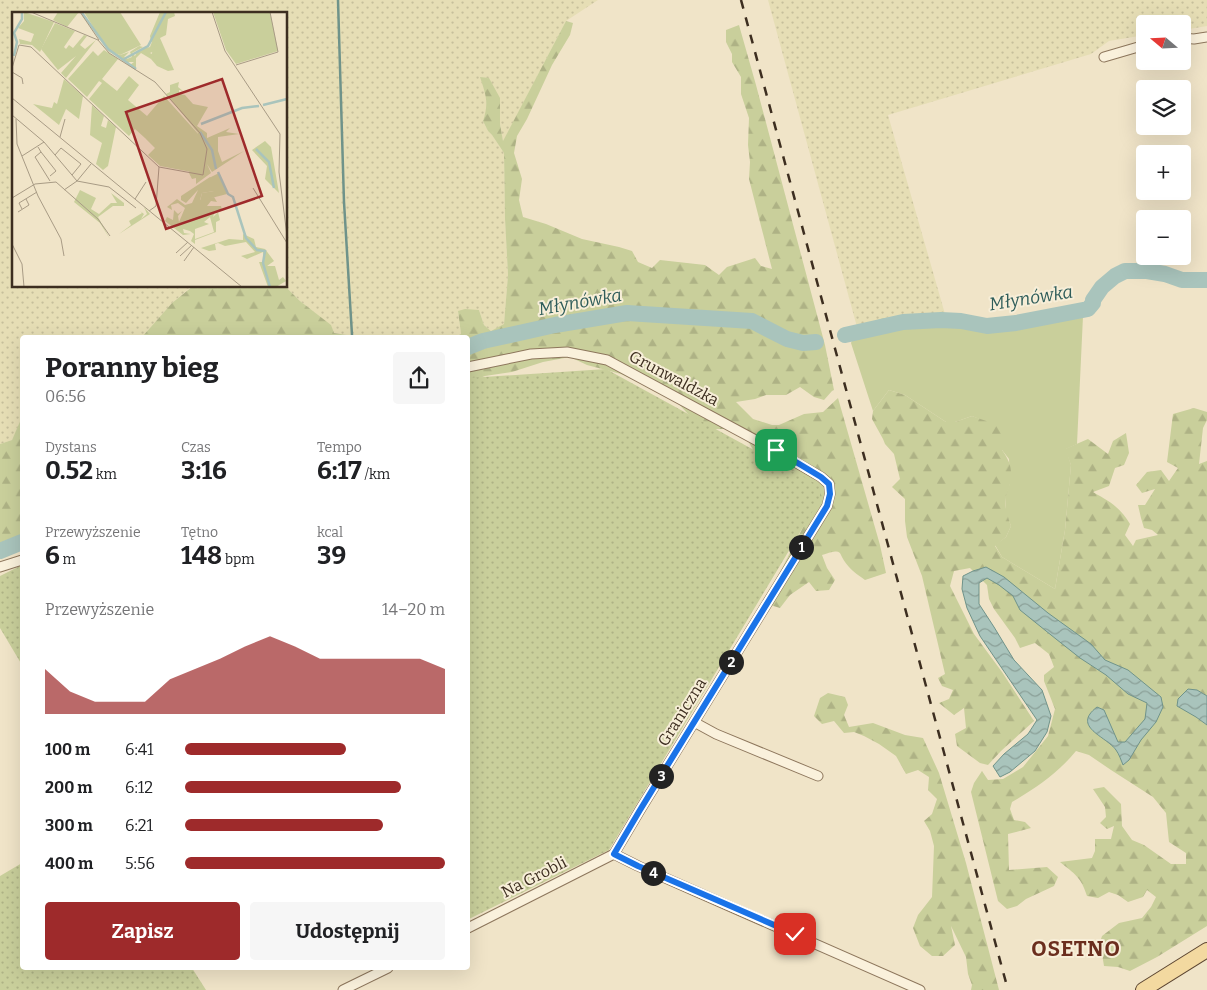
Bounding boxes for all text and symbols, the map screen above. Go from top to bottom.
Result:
inset map [12,12,288,288]
north arrow [1136,15,1191,70]
map controls [1136,15,1191,265]
button: layers [1136,80,1191,135]
button: + [1136,145,1191,200]
button: − [1136,210,1191,265]
water label: Młynówka [988,281,1074,315]
water label: Młynówka [537,284,623,320]
street label: Grunwaldzka [626,346,722,410]
text: Poranny bieg [45,351,219,384]
button: share [393,352,445,404]
text: 06:56 [45,387,86,406]
pin [755,429,797,471]
icon: arrive [762,436,790,464]
text: Dystans [45,439,97,456]
text: Czas [181,439,211,456]
text: Tempo [317,439,362,456]
text: 0.52 [45,456,93,486]
text: 3:16 [181,456,227,486]
text: 6:17 [317,456,362,486]
text: km [93,466,117,483]
text: /km [362,466,390,483]
text: Przewyższenie [45,524,141,541]
text: Tętno [181,524,218,541]
text: kcal [317,524,343,541]
pin: 1 [788,534,814,560]
text: 1 [798,539,805,556]
text: 6 [45,541,60,571]
text: 148 [181,541,222,571]
text: 39 [317,541,346,571]
text: m [60,551,76,568]
text: bpm [222,551,255,568]
text: Przewyższenie [45,600,154,619]
text: 14–20 m [382,600,445,619]
pin: 2 [718,650,744,674]
text: 2 [728,654,735,671]
street label: Graniczna [654,674,711,750]
text: 100 m [45,740,90,759]
text: 6:41 [125,740,154,759]
pin: 3 [648,764,674,788]
text: 3 [657,768,666,785]
text: 200 m [45,778,92,797]
text: 6:12 [125,778,153,797]
text: 300 m [45,816,93,835]
text: 6:21 [125,816,153,835]
street label: Na Grobli [498,852,570,902]
text: 400 m [45,854,93,873]
text: 5:56 [125,854,155,873]
pin: 4 [640,860,666,886]
text: 4 [649,865,658,882]
button: Zapisz [45,902,240,960]
button: Udostępnij [250,902,445,960]
pin [774,913,816,955]
icon: check [781,920,809,948]
district label: OSETNO [1031,936,1121,962]

